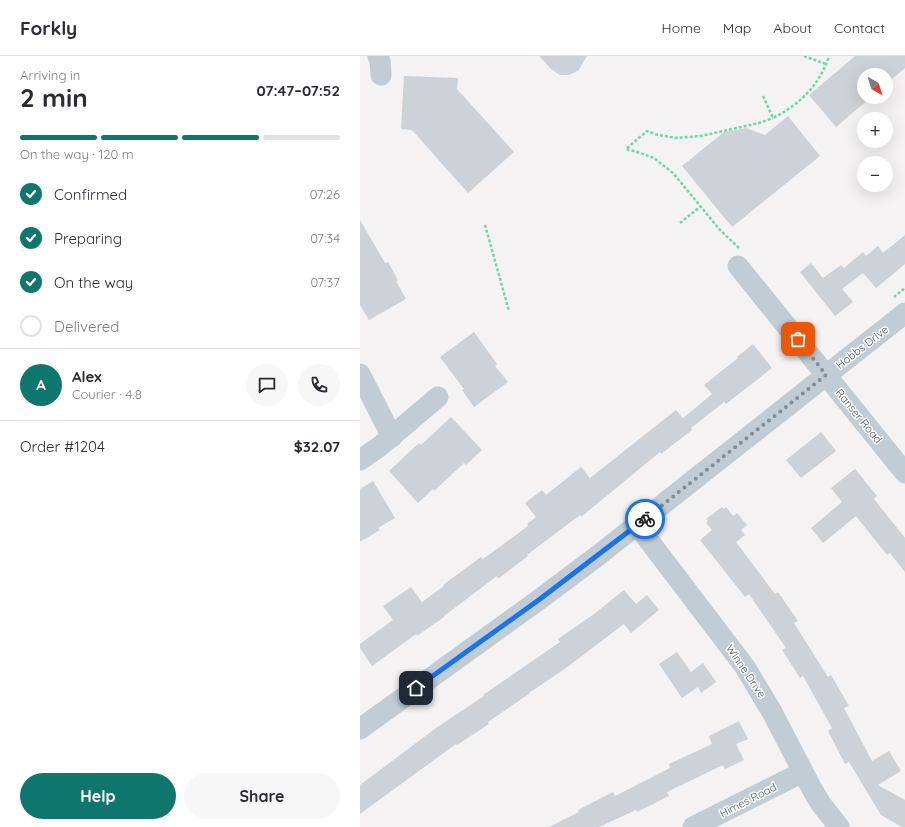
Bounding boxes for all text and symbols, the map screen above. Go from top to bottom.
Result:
text: Forkly [20,16,77,40]
text: Home [662,19,701,37]
text: Map [723,19,751,37]
text: About [773,19,812,37]
text: Contact [834,19,885,37]
text: Arriving in [20,67,80,83]
north arrow [857,68,893,104]
map controls [857,68,893,192]
text: 2 min [20,81,88,114]
text: 07:47–07:52 [257,81,340,100]
button: + [857,112,893,148]
text: On the way · 120 m [20,146,134,162]
button: − [857,156,893,192]
icon: check [20,183,42,205]
text: Confirmed [54,185,127,204]
text: 07:26 [310,186,340,202]
icon: check [20,227,42,249]
text: Preparing [54,229,122,248]
text: 07:34 [310,230,340,246]
icon: check [20,271,42,293]
text: On the way [54,273,133,292]
text: 07:37 [310,274,340,290]
text: Delivered [54,317,119,336]
pin [781,322,815,356]
street label: Hobbs Drive [833,322,891,372]
icon: bag [787,328,809,350]
button: chat [246,364,288,406]
button: phone [298,364,340,406]
text: Alex [72,367,102,386]
text: A [36,375,46,394]
text: Courier · 4.8 [72,386,142,402]
street label: Ranser Road [833,386,885,446]
text: Order #1204 [20,437,105,456]
text: $32.07 [294,437,340,456]
courier [625,499,665,539]
icon: bike [634,508,656,530]
street label: Winne Drive [723,642,769,700]
pin [399,671,433,705]
icon: home [405,677,427,699]
button: Help [20,773,176,819]
button: Share [184,773,340,819]
street label: Himes Road [717,780,779,820]

